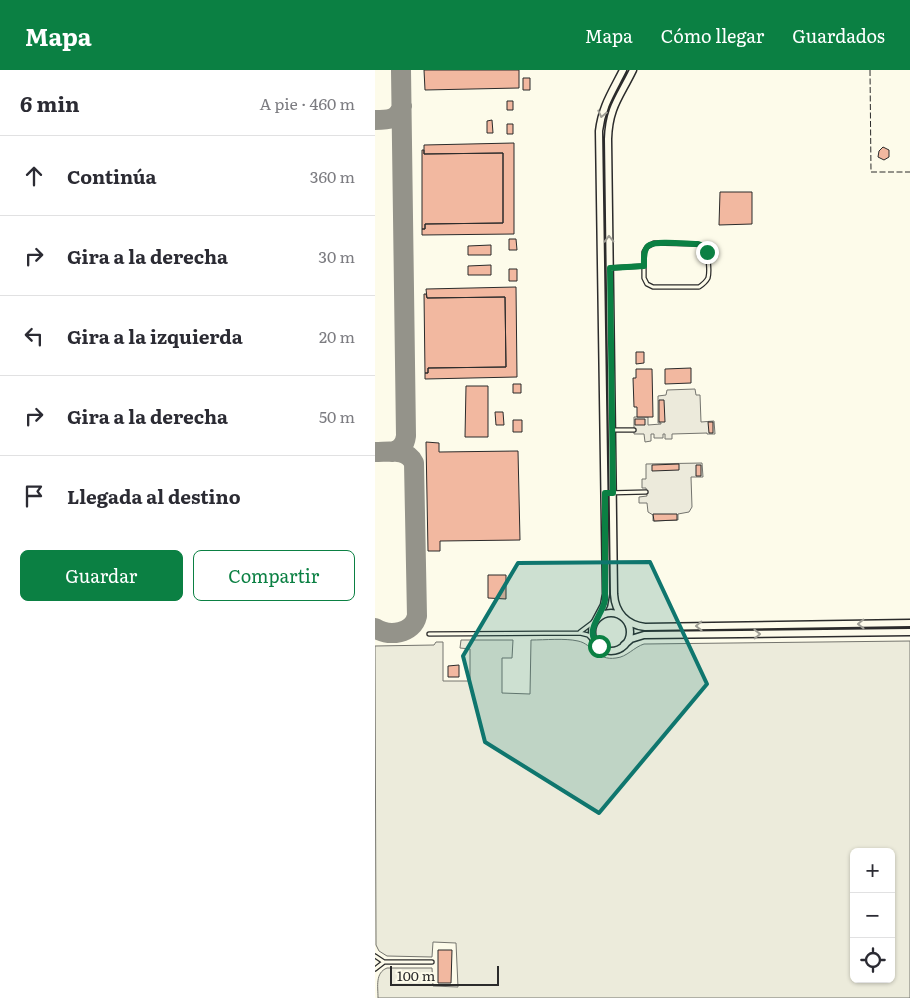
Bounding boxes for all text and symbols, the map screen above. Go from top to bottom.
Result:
text: Mapa [25,18,92,53]
text: Mapa [585,22,633,49]
text: Cómo llegar [661,22,764,49]
text: Guardados [792,22,885,49]
text: 6 min [20,87,80,118]
text: A pie · 460 m [259,91,355,115]
one-way arrow [597,109,608,118]
icon: ahead [20,162,48,190]
text: Continúa [67,162,157,190]
text: 360 m [310,164,355,188]
one-way arrow [604,234,614,242]
route end [696,241,719,264]
icon: right [20,242,48,270]
text: Gira a la derecha [67,242,228,270]
text: 30 m [318,244,355,268]
icon: left [20,322,48,350]
text: Gira a la izquierda [67,322,243,350]
text: 20 m [319,324,355,348]
icon: right [20,402,48,430]
text: Gira a la derecha [67,402,228,430]
text: 50 m [319,404,355,428]
icon: arrive [20,482,48,510]
text: Llegada al destino [67,482,241,510]
button: Guardar [20,550,183,601]
button: Compartir [193,550,355,601]
one-way arrow [857,619,865,629]
one-way arrow [695,621,702,631]
one-way arrow [754,629,762,639]
route start [588,635,611,658]
map controls [850,848,895,983]
button: + [850,848,895,893]
button: − [850,893,895,938]
button: locate [850,938,895,983]
scale bar [390,963,499,986]
text: 100 m [397,965,435,985]

